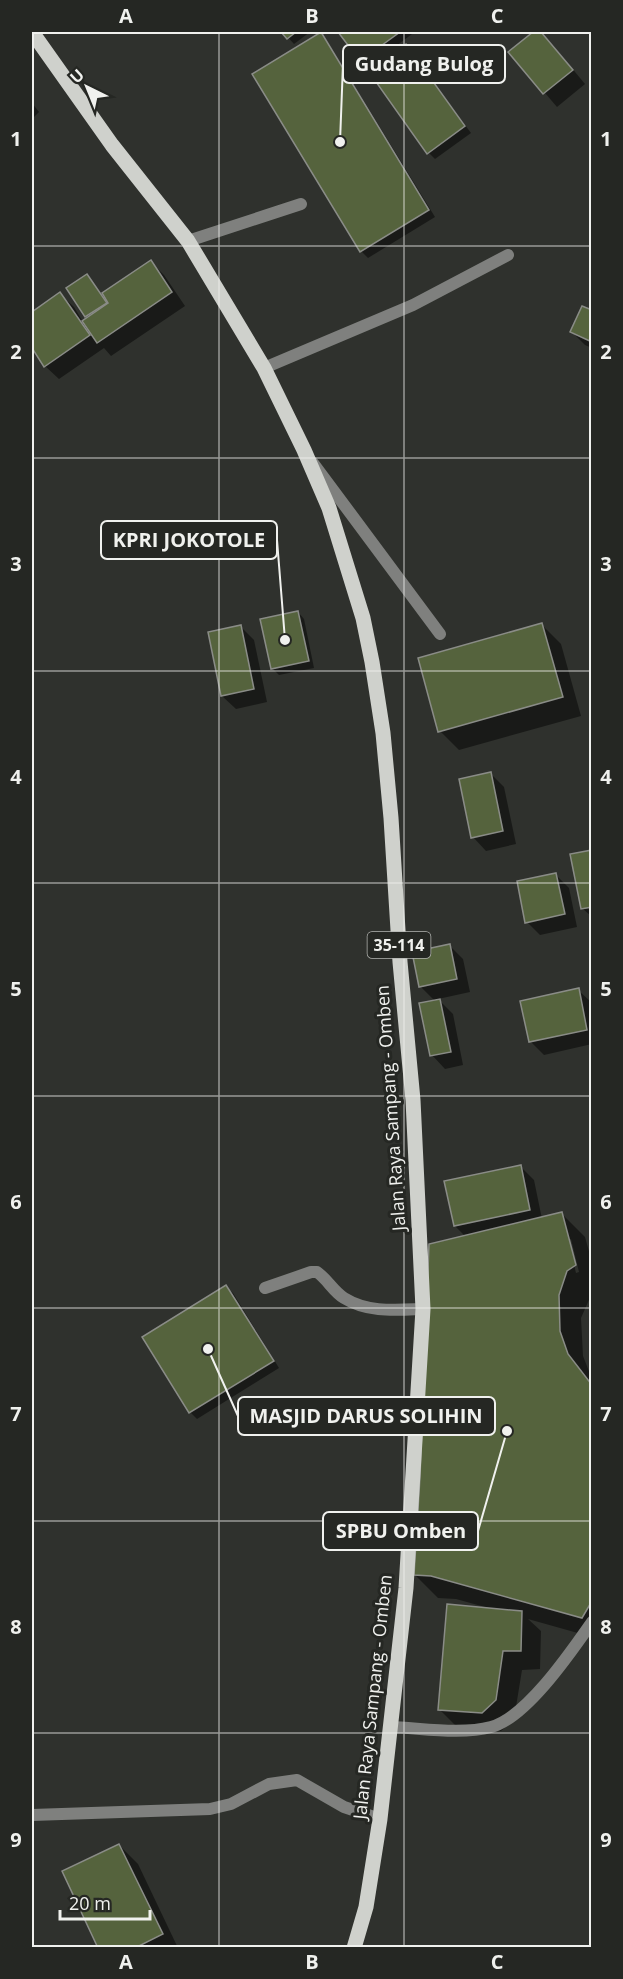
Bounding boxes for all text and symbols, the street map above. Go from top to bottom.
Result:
text: A [119,2,133,29]
text: B [305,2,319,29]
text: C [491,2,504,29]
callout: Gudang Bulog [343,45,505,83]
text: Gudang Bulog [355,50,494,77]
north arrow [57,57,117,117]
text: U [65,64,89,88]
text: 1 [10,125,22,152]
text: 1 [600,125,612,152]
text: 2 [10,338,22,365]
text: 2 [600,338,612,365]
callout: KPRI JOKOTOLE [101,521,277,559]
text: KPRI JOKOTOLE [113,526,265,553]
text: 3 [10,550,22,577]
text: 3 [600,550,612,577]
text: 4 [10,763,22,790]
text: 4 [600,763,612,790]
road number: 35-114 [368,932,430,958]
text: 5 [10,975,22,1002]
text: 5 [600,975,612,1002]
street label: Jalan Raya Sampang - Omben [369,984,411,1234]
text: 6 [10,1188,22,1215]
text: 6 [600,1188,612,1215]
callout: MASJID DARUS SOLIHIN [238,1397,495,1435]
text: 7 [10,1400,22,1427]
text: 7 [600,1400,612,1427]
text: MASJID DARUS SOLIHIN [249,1402,483,1429]
callout: SPBU Omben [323,1512,478,1550]
text: SPBU Omben [336,1517,466,1544]
street label: Jalan Raya Sampang - Omben [347,1573,397,1823]
text: 8 [10,1613,22,1640]
text: 8 [600,1613,612,1640]
text: 9 [10,1826,22,1853]
text: 9 [600,1826,612,1853]
scale bar [60,1883,150,1921]
text: 20 m [69,1891,111,1915]
text: A [119,1948,133,1975]
text: B [305,1948,319,1975]
text: C [491,1948,504,1975]

